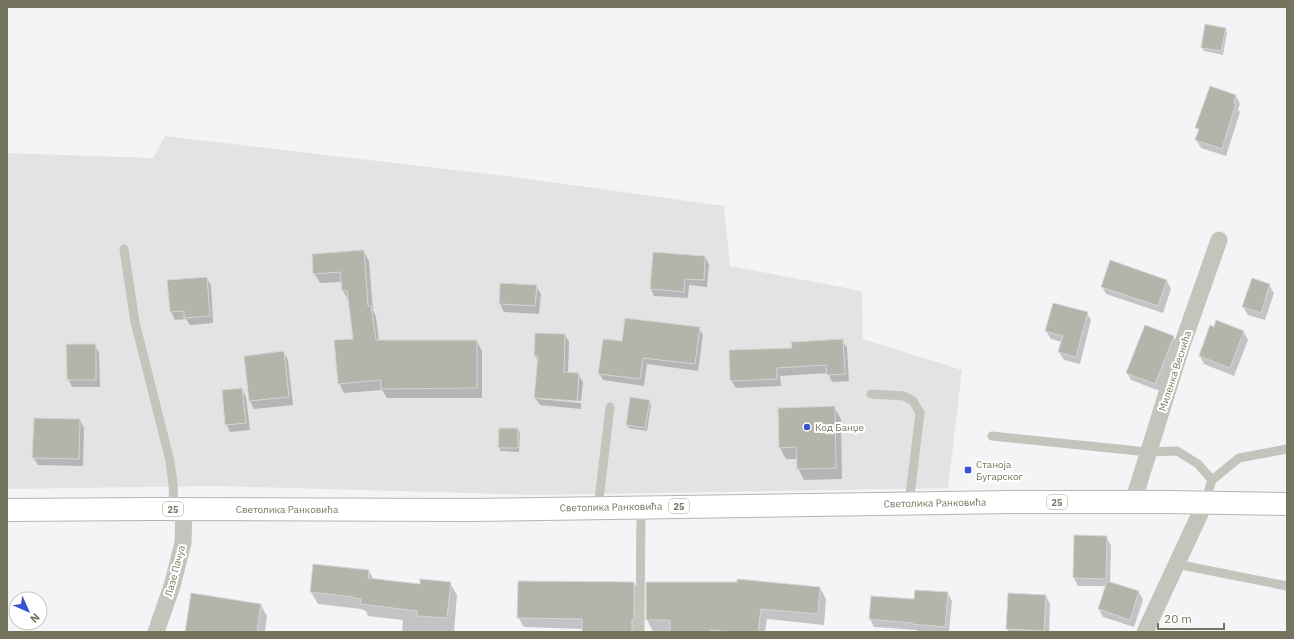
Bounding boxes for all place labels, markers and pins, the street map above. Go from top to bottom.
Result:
place label: Код Банџе [815,421,865,434]
marker: Код Банџе [802,422,812,432]
place label: Станоја Бугарског [976,458,1024,483]
marker: Станоја Бугарског [963,465,973,475]

